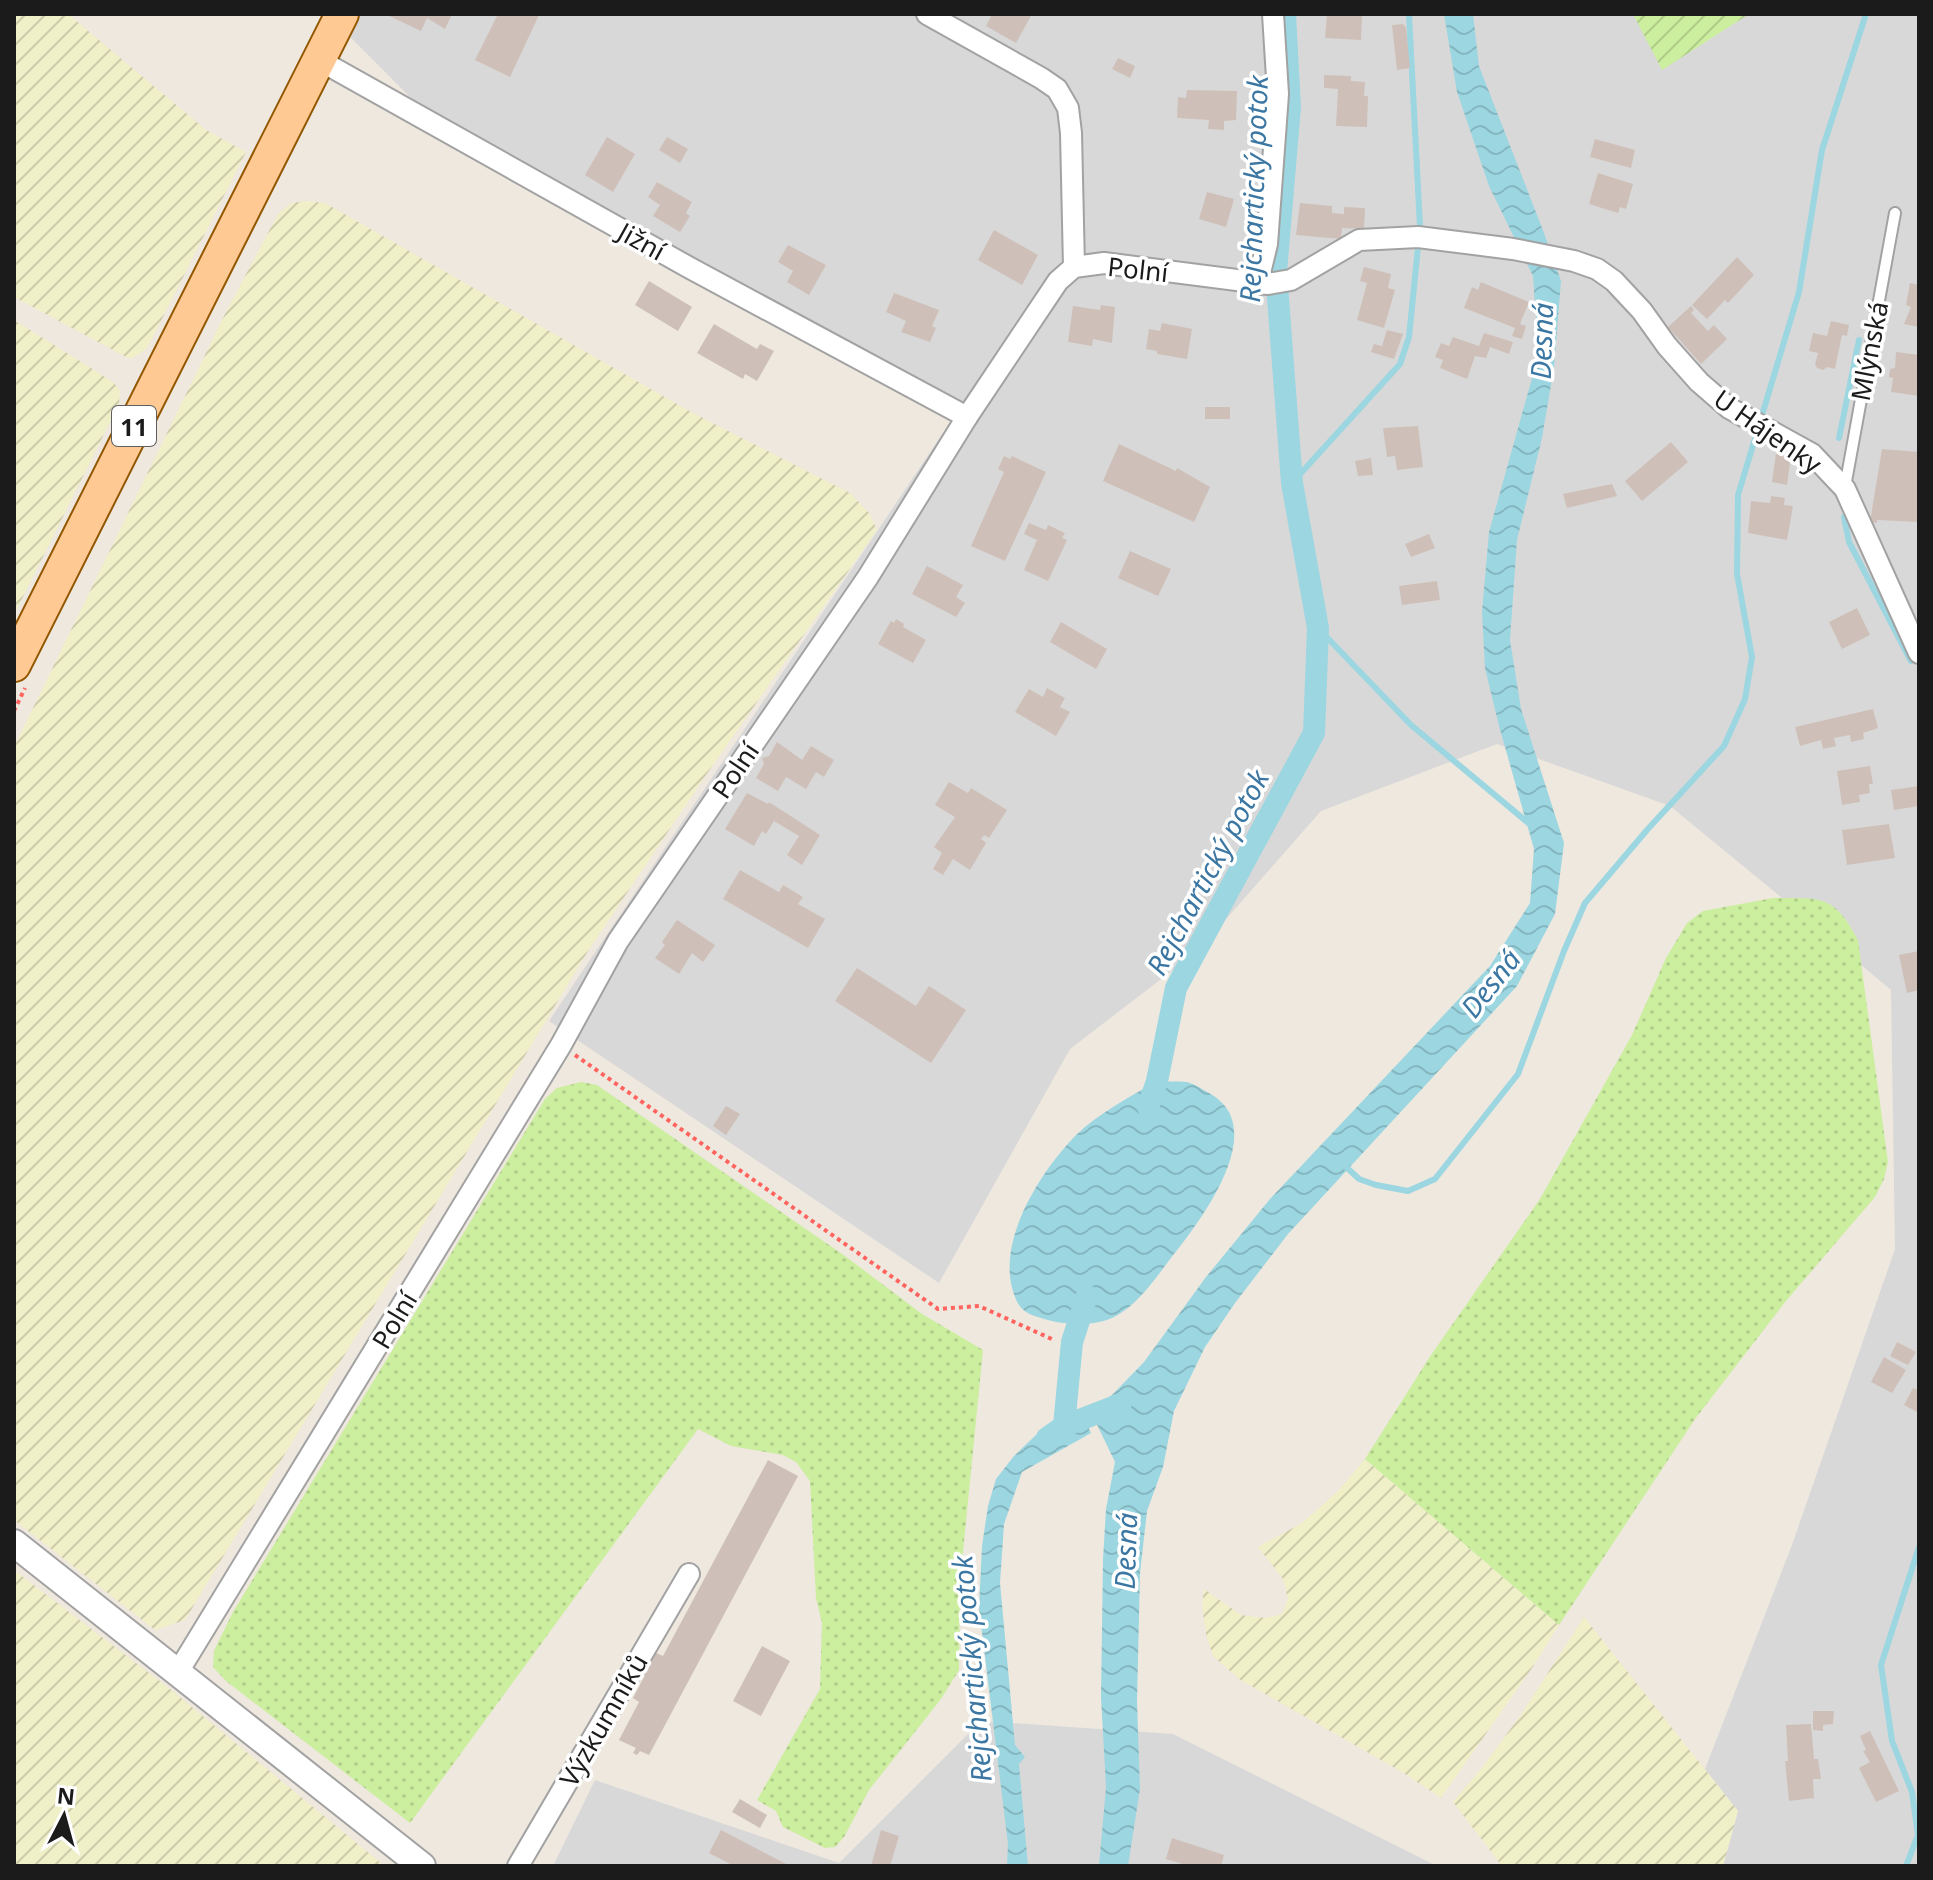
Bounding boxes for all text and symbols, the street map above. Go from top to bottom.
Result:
water label: Rejchartický potok [1230,74,1276,303]
street label: Jižní [609,212,673,269]
street label: Polní [1106,248,1171,290]
street label: Mlýnská [1842,298,1896,404]
water label: Desná [1521,302,1561,380]
street label: U Hájenky [1707,381,1830,482]
road number: 11 [112,406,156,446]
street label: Polní [703,734,768,805]
water label: Rejchartický potok [1137,762,1278,981]
water label: Desná [1451,941,1529,1025]
street label: Polní [363,1284,426,1355]
water label: Desná [1105,1512,1145,1590]
water label: Rejchartický potok [942,1553,1000,1784]
street label: Výzkumníků [550,1647,656,1793]
north arrow [24,1776,104,1856]
text: N [56,1779,77,1811]

